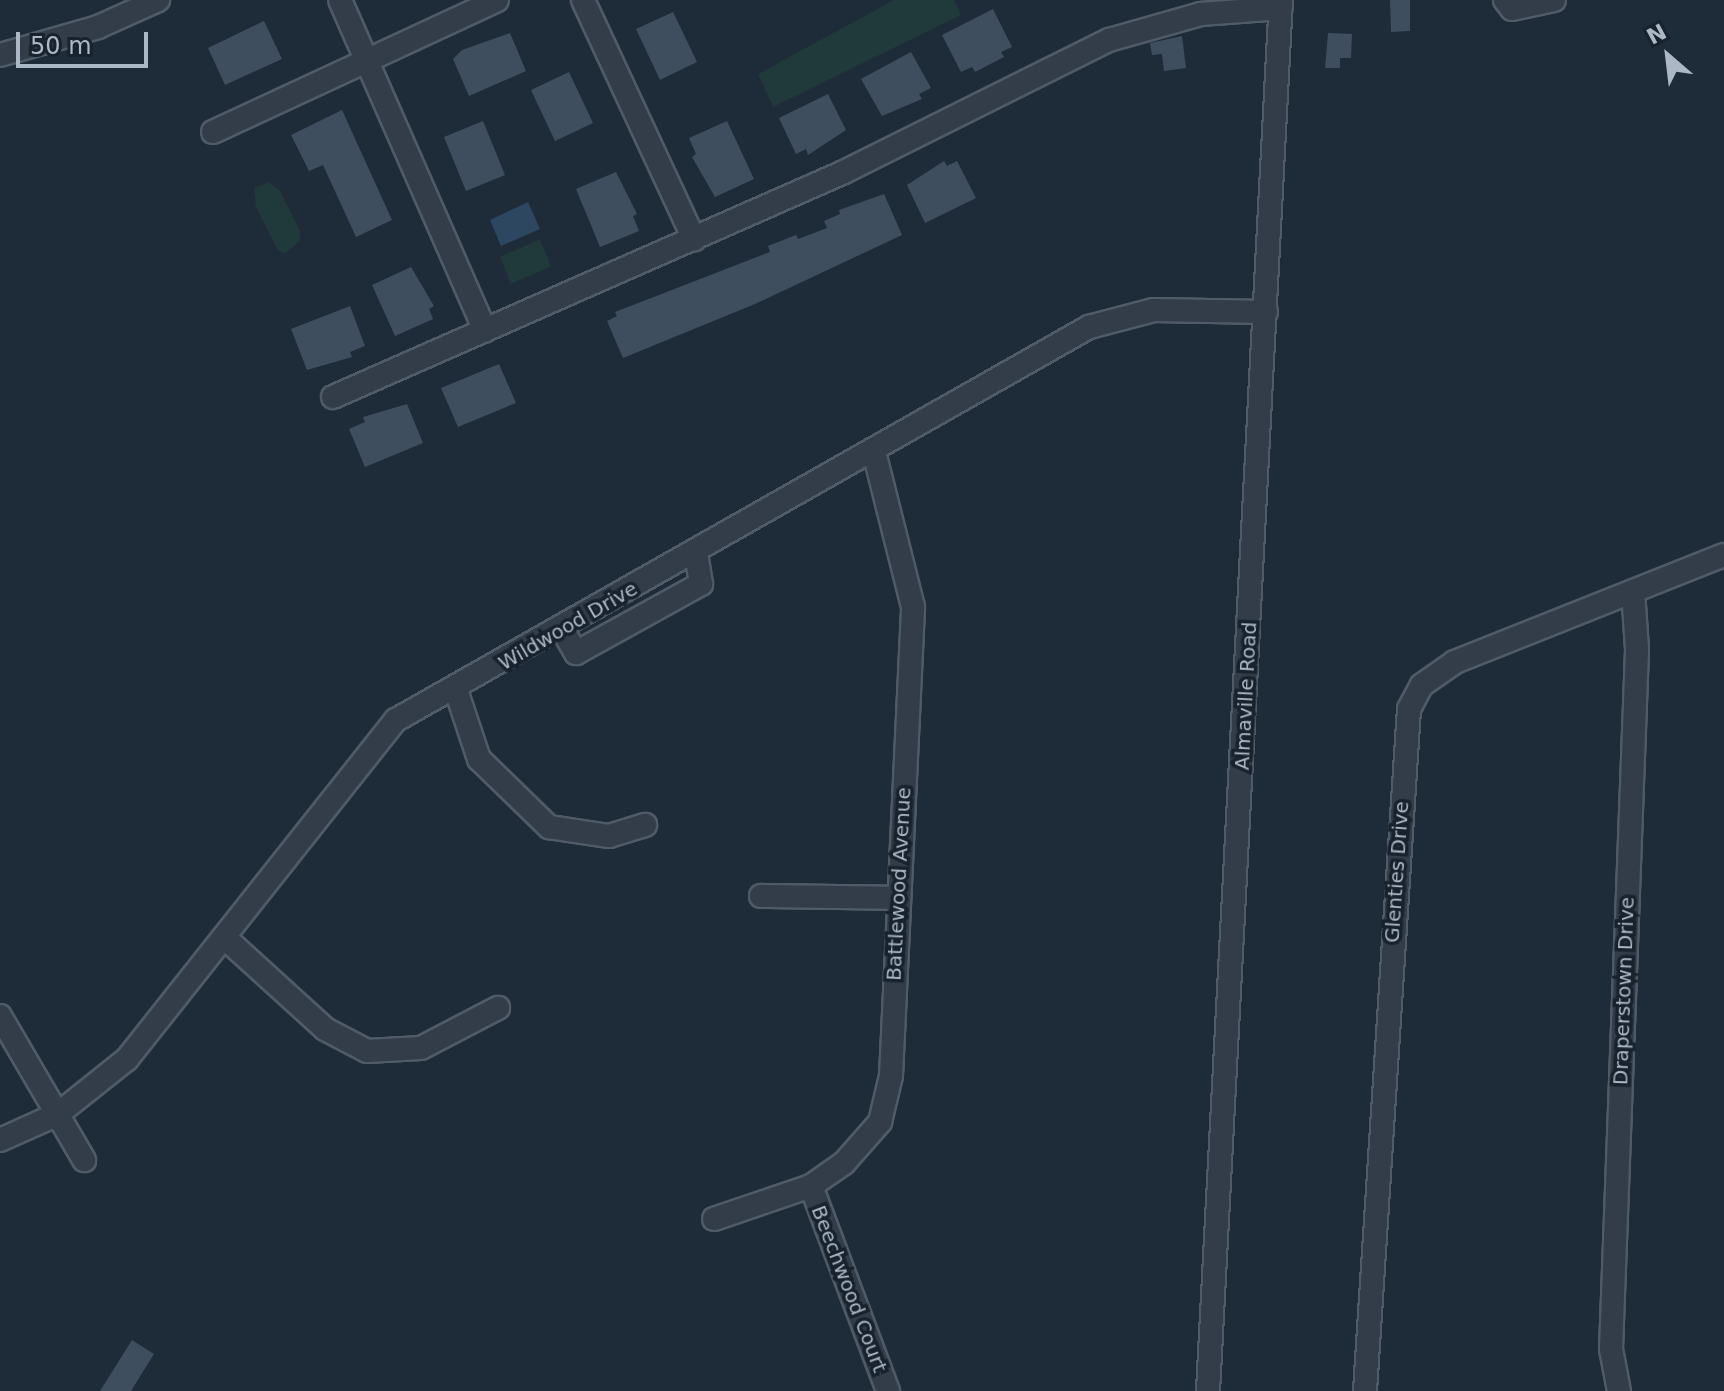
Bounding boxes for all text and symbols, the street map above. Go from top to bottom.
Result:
scale bar [20,16,152,66]
north arrow [1628,16,1708,96]
text: N [1642,19,1670,50]
text: 50 m [30,32,92,60]
street label: Wildwood Drive [494,577,642,675]
street label: Almaville Road [1230,621,1262,771]
street label: Battlewood Avenue [882,787,916,981]
street label: Glenties Drive [1380,800,1414,944]
street label: Draperstown Drive [1609,896,1639,1086]
street label: Beechwood Court [806,1202,892,1376]

